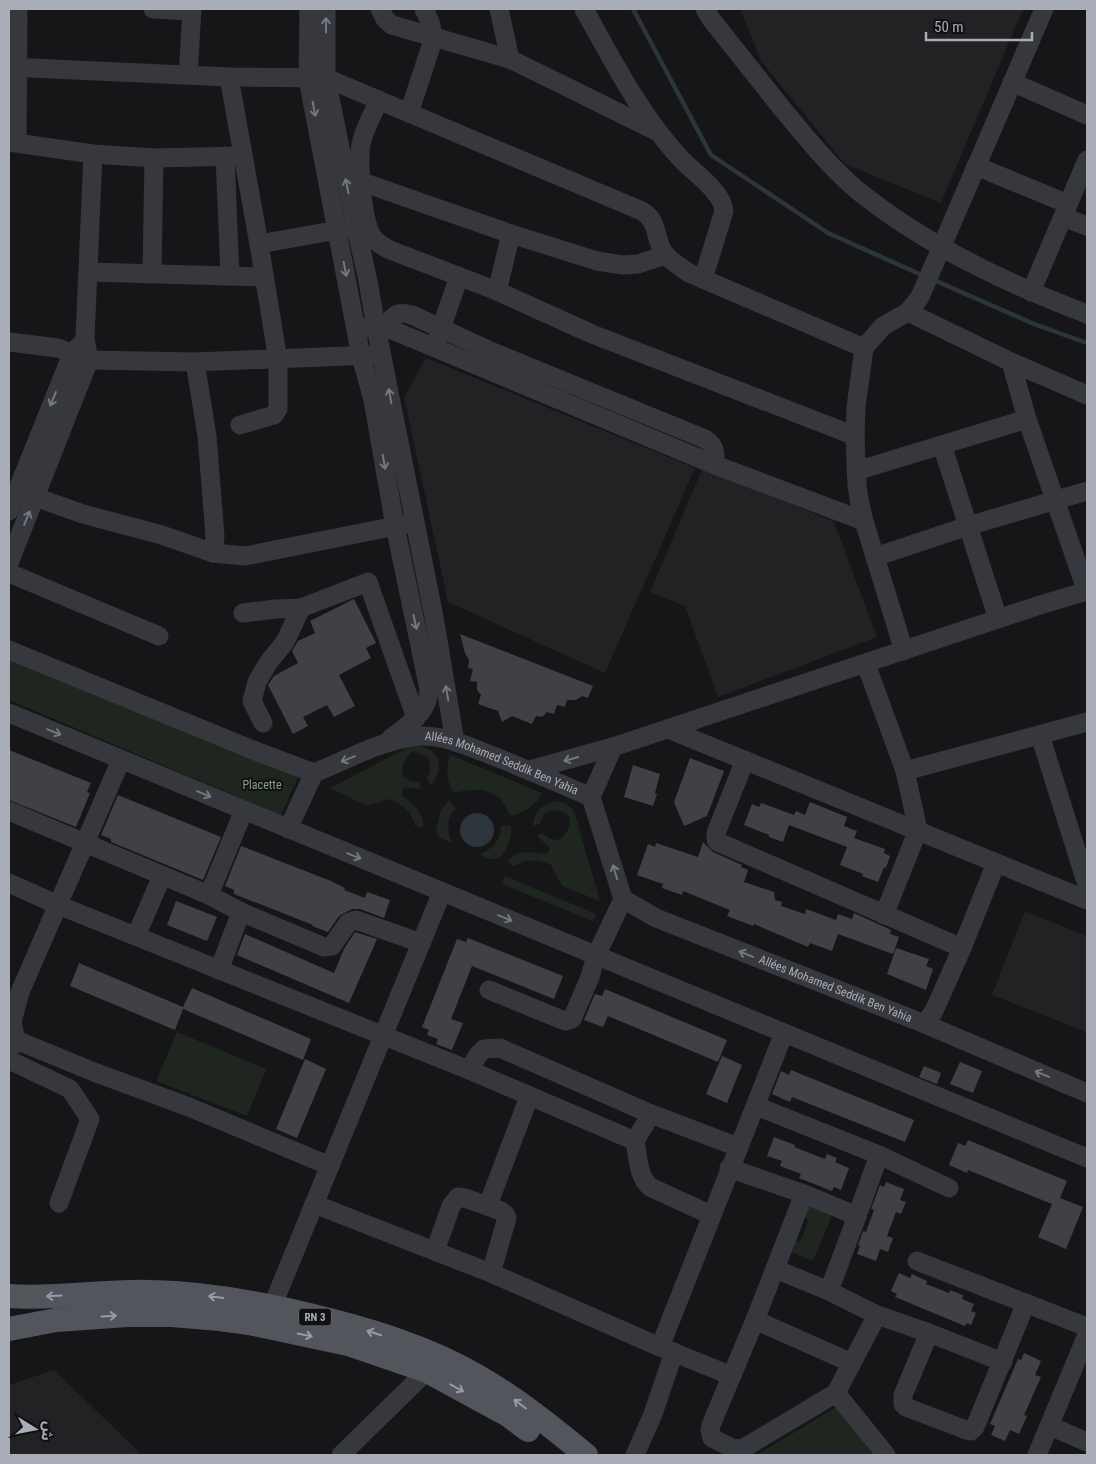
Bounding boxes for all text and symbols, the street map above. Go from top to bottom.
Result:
scale bar [926,10,1032,42]
one-way arrow [321,18,331,34]
text: 50 m [934,18,964,36]
one-way arrow [310,101,319,117]
one-way arrow [342,178,352,194]
one-way arrow [340,261,350,277]
one-way arrow [384,389,394,405]
one-way arrow [48,391,58,406]
one-way arrow [380,454,390,470]
one-way arrow [23,510,32,525]
one-way arrow [411,613,420,629]
one-way arrow [441,686,451,702]
one-way arrow [46,728,61,737]
street label: Allées Mohamed Seddik Ben Yahia [424,729,581,798]
one-way arrow [564,754,580,764]
one-way arrow [341,755,356,764]
park label: Placette [242,778,282,792]
one-way arrow [196,789,211,799]
one-way arrow [346,851,361,861]
one-way arrow [610,865,619,881]
one-way arrow [497,914,512,923]
one-way arrow [739,948,754,958]
street label: Allées Mohamed Seddik Ben Yahia [757,952,914,1025]
one-way arrow [1035,1069,1050,1078]
one-way arrow [46,1291,62,1301]
one-way arrow [208,1292,224,1302]
road number: RN 3 [299,1308,331,1325]
one-way arrow [101,1312,117,1321]
one-way arrow [367,1328,383,1338]
one-way arrow [296,1331,312,1340]
one-way arrow [450,1383,465,1393]
one-way arrow [513,1399,527,1409]
north arrow [10,1404,60,1454]
text: ش [38,1420,57,1442]

